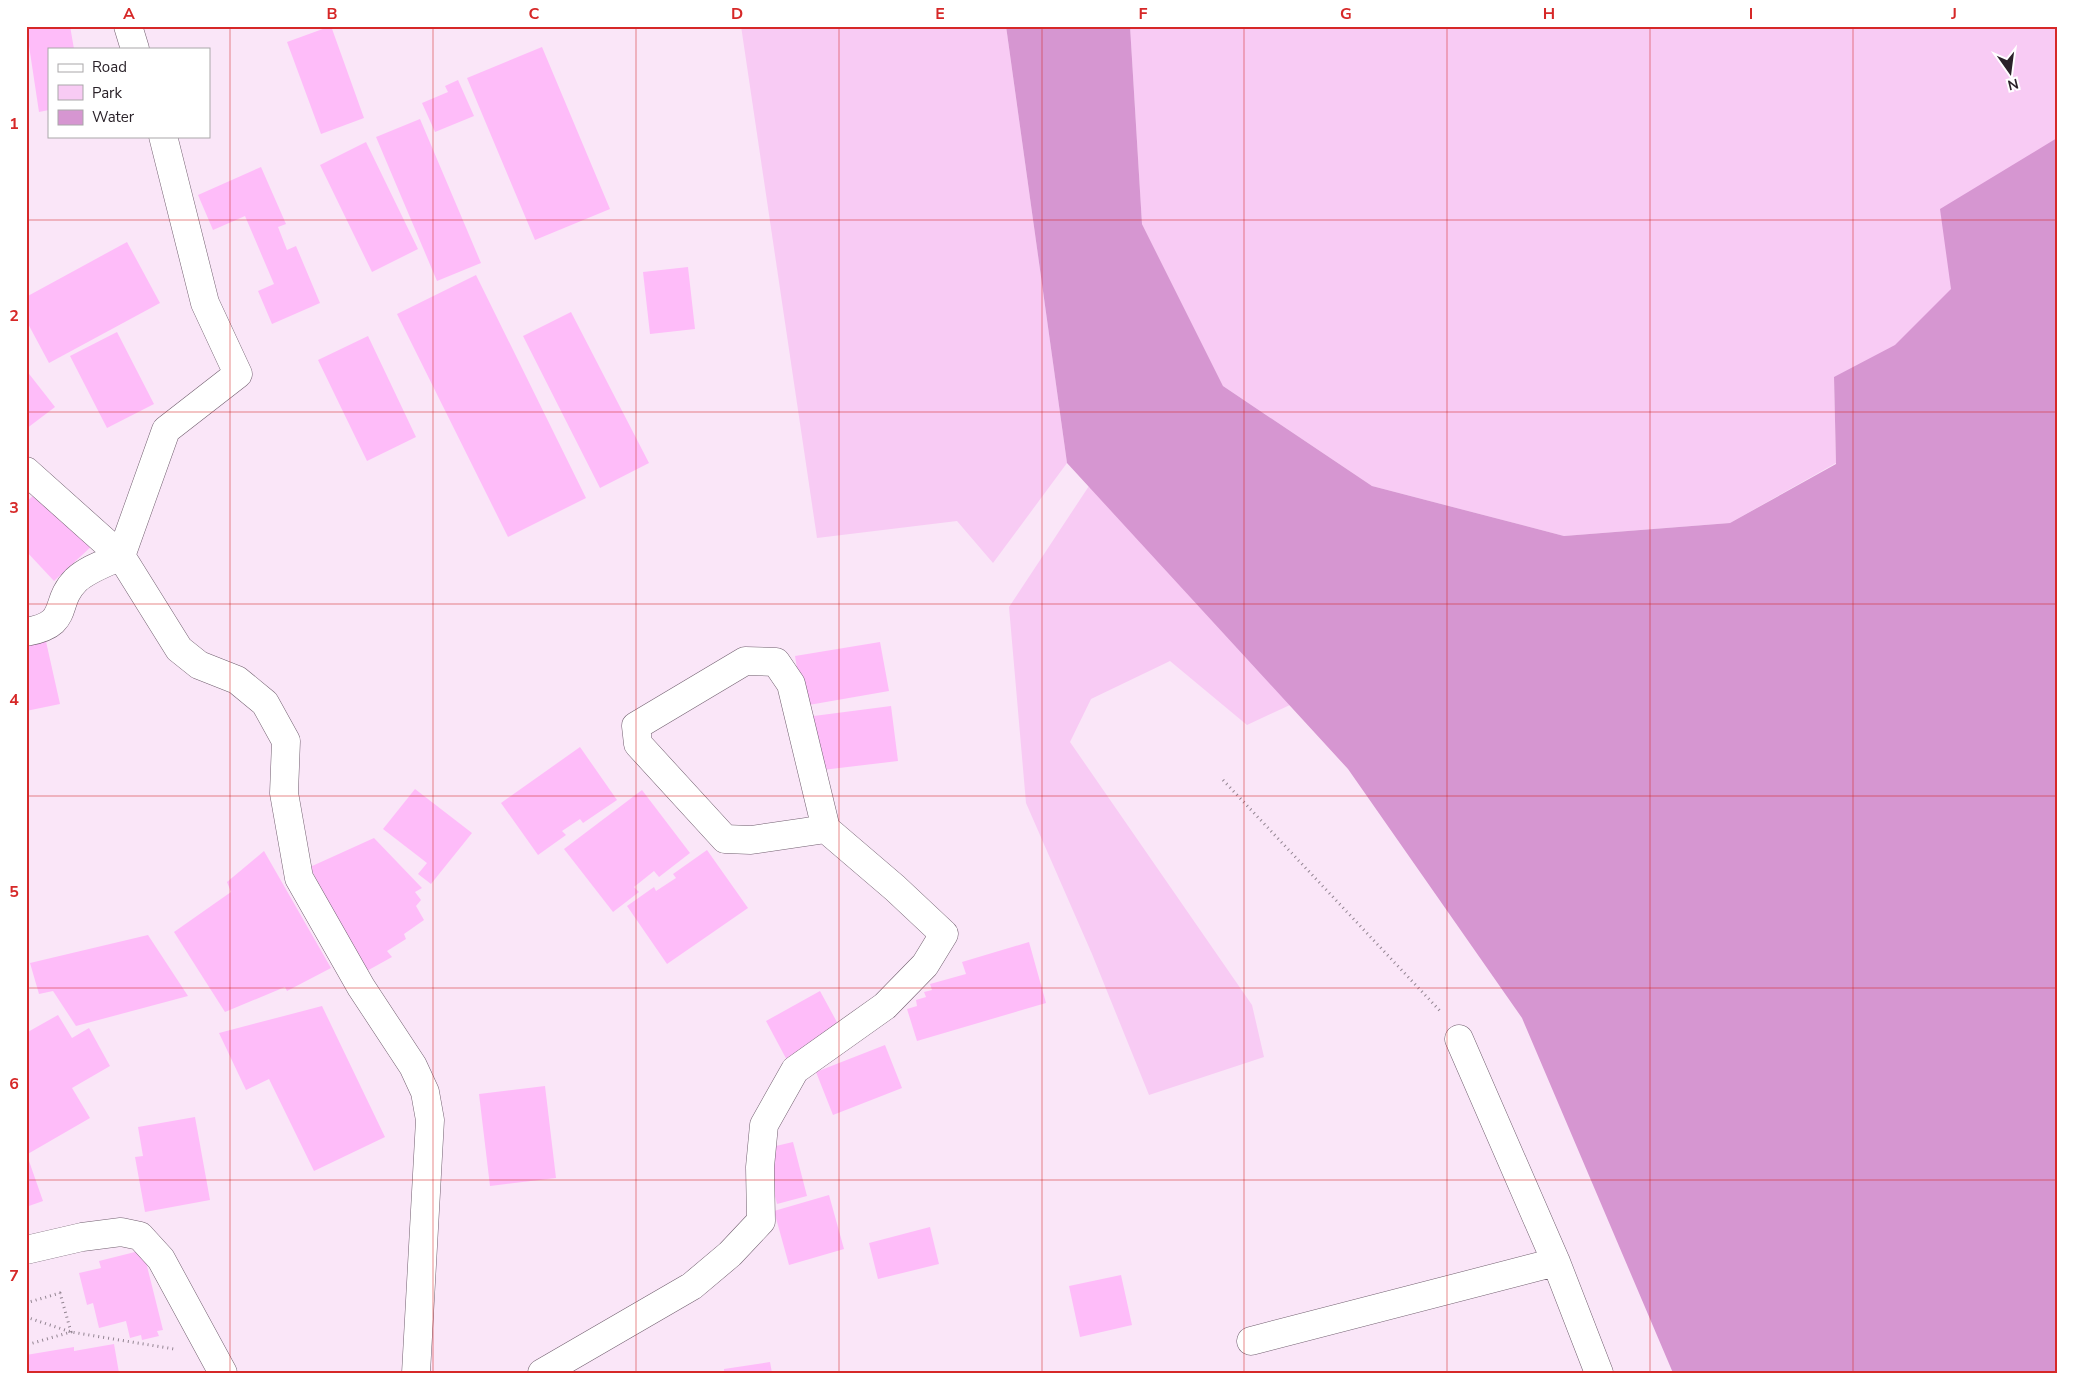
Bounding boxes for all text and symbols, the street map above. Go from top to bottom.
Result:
text: A [123,3,135,25]
text: B [326,3,338,25]
text: C [529,3,540,25]
text: D [731,3,743,25]
text: E [935,3,945,25]
text: F [1139,3,1148,25]
text: G [1340,3,1352,25]
text: H [1543,3,1555,25]
text: I [1749,3,1753,25]
text: J [1950,3,1957,25]
legend [48,48,210,138]
north arrow [1986,48,2036,98]
text: Road [92,57,127,77]
text: N [2006,74,2020,95]
text: Park [92,83,122,103]
text: Water [92,107,135,127]
text: 1 [9,113,19,135]
text: 2 [9,305,19,327]
text: 3 [9,497,19,519]
text: 4 [9,689,19,711]
text: 5 [9,881,19,903]
text: 6 [9,1073,19,1095]
text: 7 [9,1265,19,1287]

